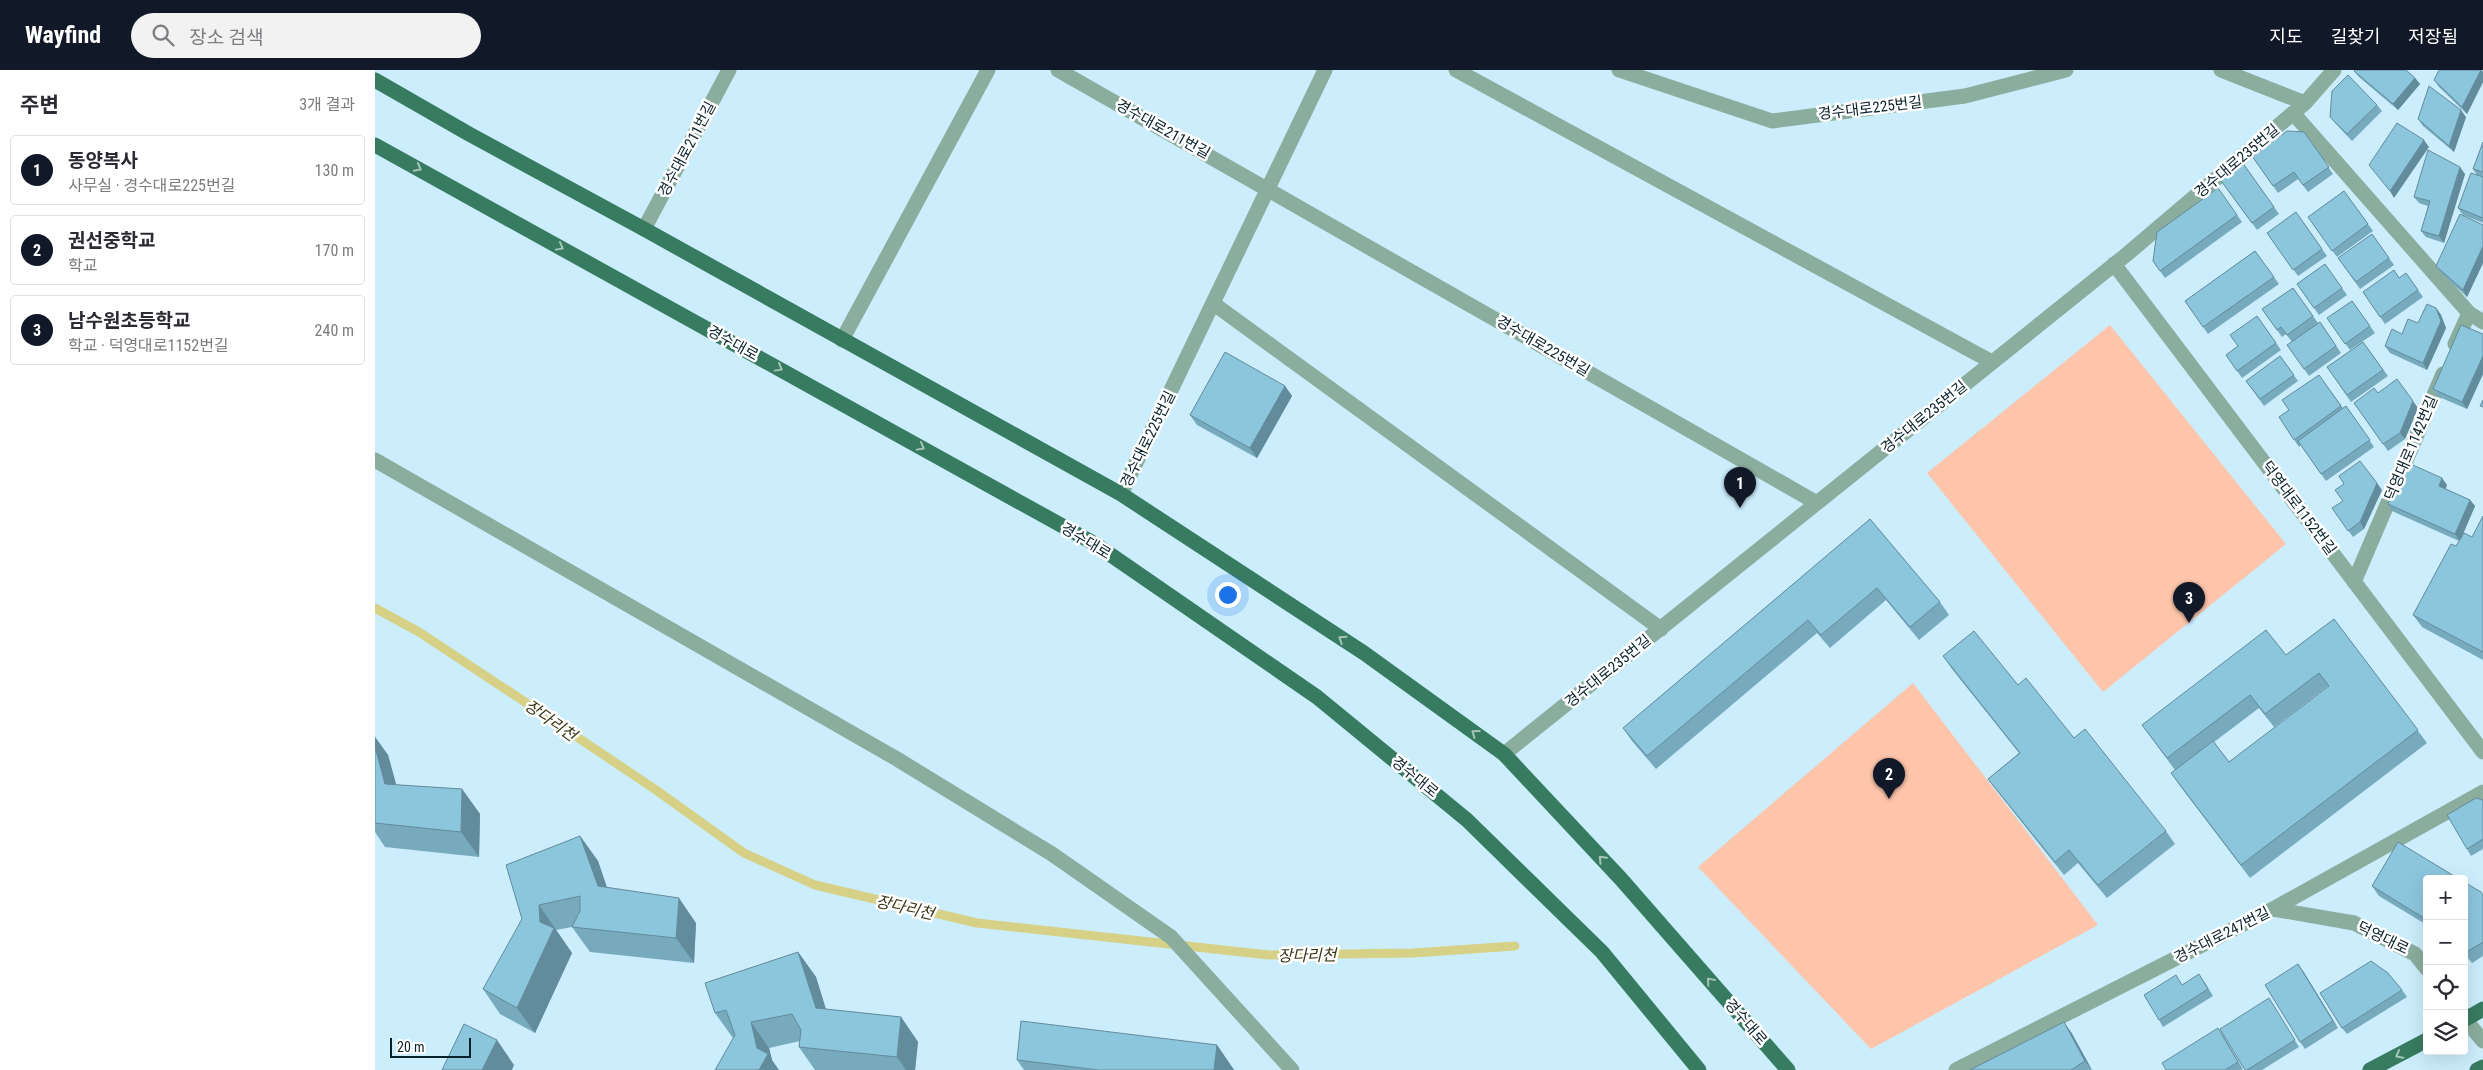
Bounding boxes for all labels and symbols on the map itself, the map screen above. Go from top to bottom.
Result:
street label: 경수대로225번길 [1817,93,1923,123]
street label: 경수대로211번길 [1113,96,1213,162]
street label: 경수대로211번길 [654,98,720,200]
street label: 경수대로235번길 [2191,120,2283,202]
one-way arrow [413,162,422,172]
one-way arrow [555,241,564,251]
street label: 경수대로225번길 [1493,312,1593,380]
street label: 경수대로 [704,322,762,364]
one-way arrow [773,362,782,372]
street label: 경수대로235번길 [1878,377,1970,457]
street label: 경수대로225번길 [1117,388,1179,490]
street label: 덕영대로1142번길 [2381,393,2441,503]
one-way arrow [915,441,924,451]
street label: 덕영대로1152번길 [2258,458,2340,558]
pin: 1 [1724,467,1756,508]
street label: 경수대로 [1058,519,1114,563]
your location [1215,582,1241,608]
pin: 3 [2173,582,2205,623]
street label: 경수대로235번길 [1562,631,1654,711]
one-way arrow [1338,635,1347,645]
water label: 장다리천 [521,696,582,746]
one-way arrow [1471,730,1480,739]
street label: 경수대로 [1388,753,1442,801]
pin: 2 [1873,758,1905,799]
one-way arrow [1599,855,1608,864]
water label: 장다리천 [874,892,938,924]
street label: 경수대로247번길 [2171,903,2273,967]
street label: 덕영대로 [2354,918,2412,958]
water label: 장다리천 [1277,945,1339,966]
one-way arrow [1707,977,1716,986]
street label: 경수대로 [1721,995,1771,1049]
scale bar [390,1035,471,1058]
one-way arrow [2395,1049,2404,1059]

